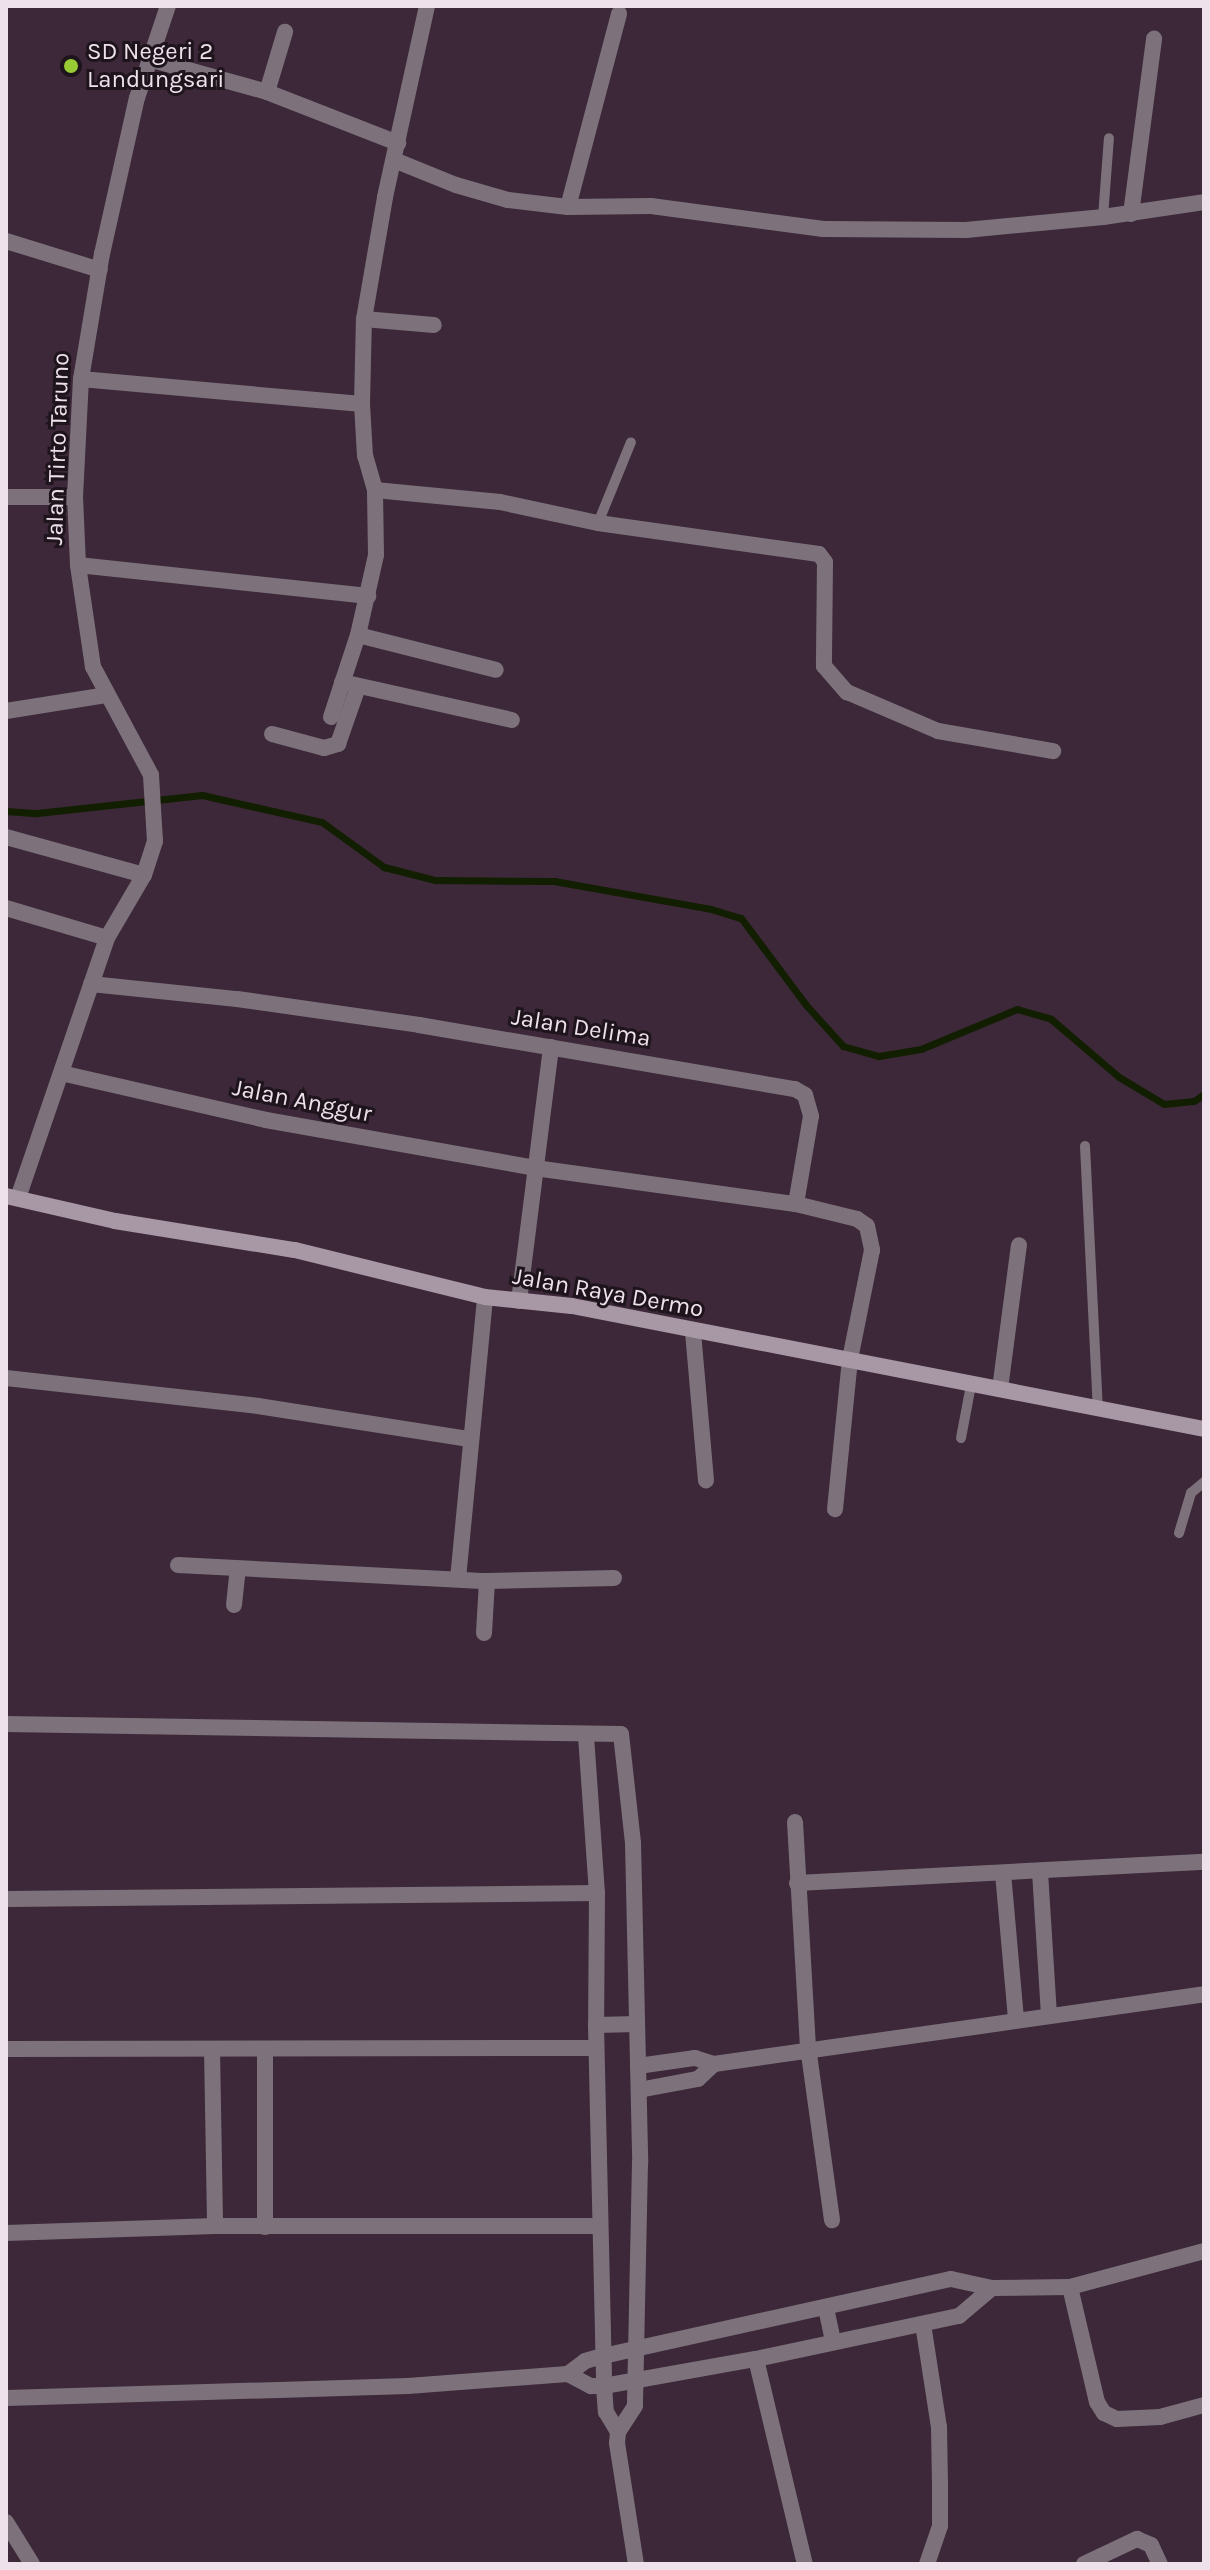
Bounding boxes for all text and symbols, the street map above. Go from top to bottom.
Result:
place label: SD Negeri 2 Landungsari [87,38,224,94]
marker: SD Negeri 2 Landungsari [62,57,80,75]
street label: Jalan Tirto Taruno [40,352,76,546]
street label: Jalan Delima [509,1003,653,1053]
street label: Jalan Anggur [230,1073,374,1129]
street label: Jalan Raya Dermo [510,1262,706,1324]

